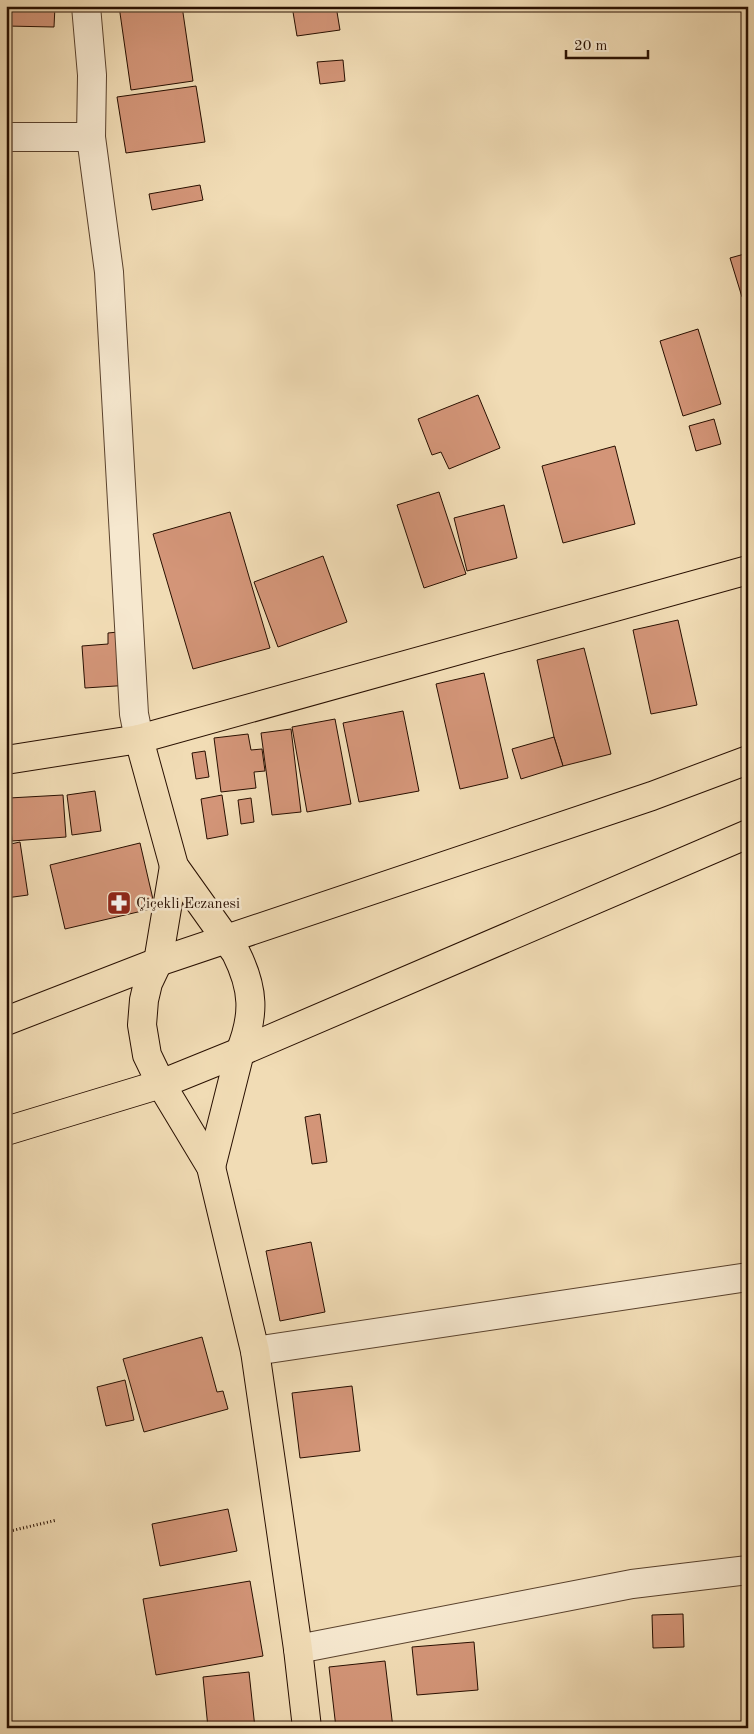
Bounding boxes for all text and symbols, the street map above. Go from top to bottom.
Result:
scale bar [566,28,649,60]
text: 20 m [574,39,608,54]
pharmacy icon: Çiçekli Eczanesi [106,890,132,916]
place label: Çiçekli Eczanesi [136,897,240,912]

